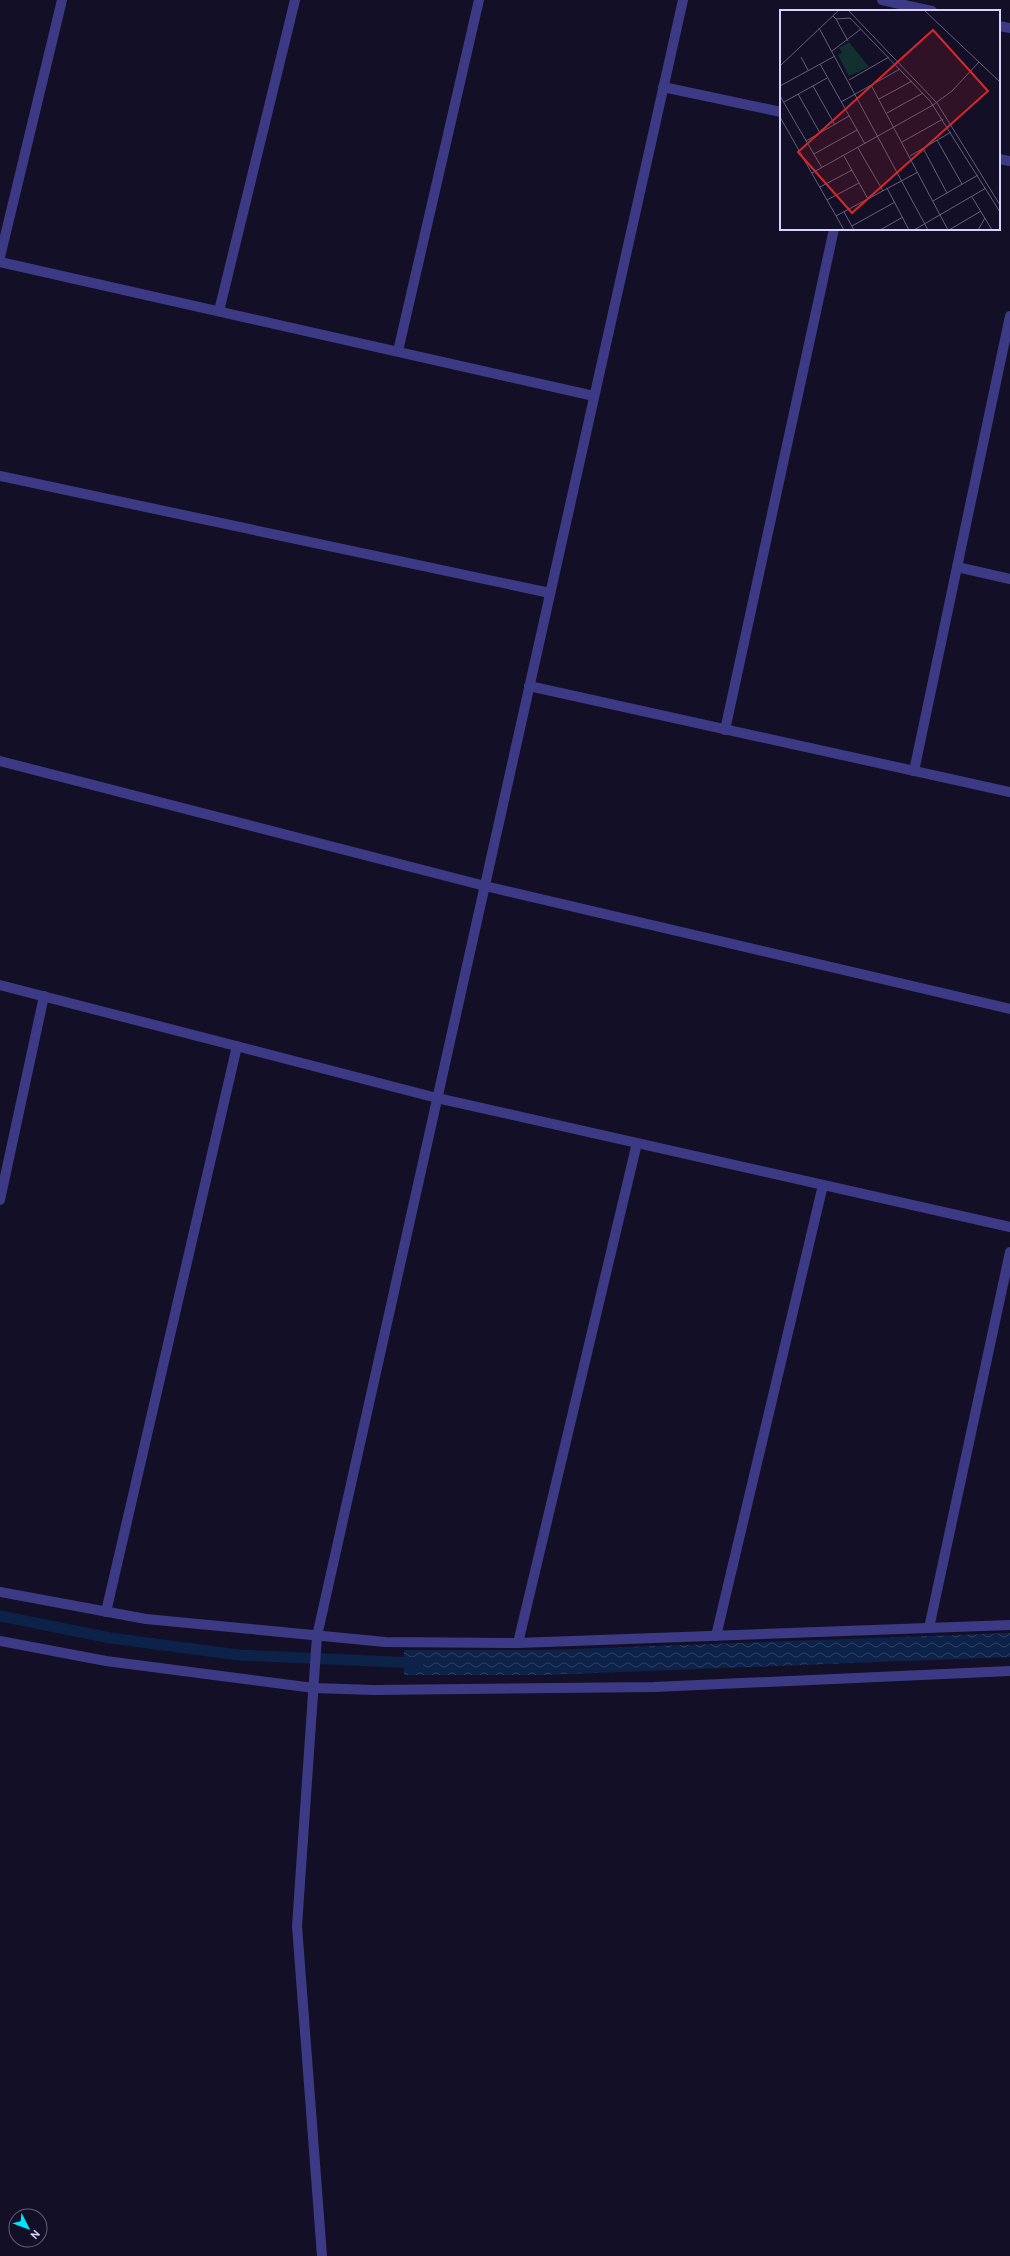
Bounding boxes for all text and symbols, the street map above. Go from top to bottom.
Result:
inset map [780,10,1000,230]
north arrow [8,2208,48,2248]
text: N [27,2226,43,2242]

